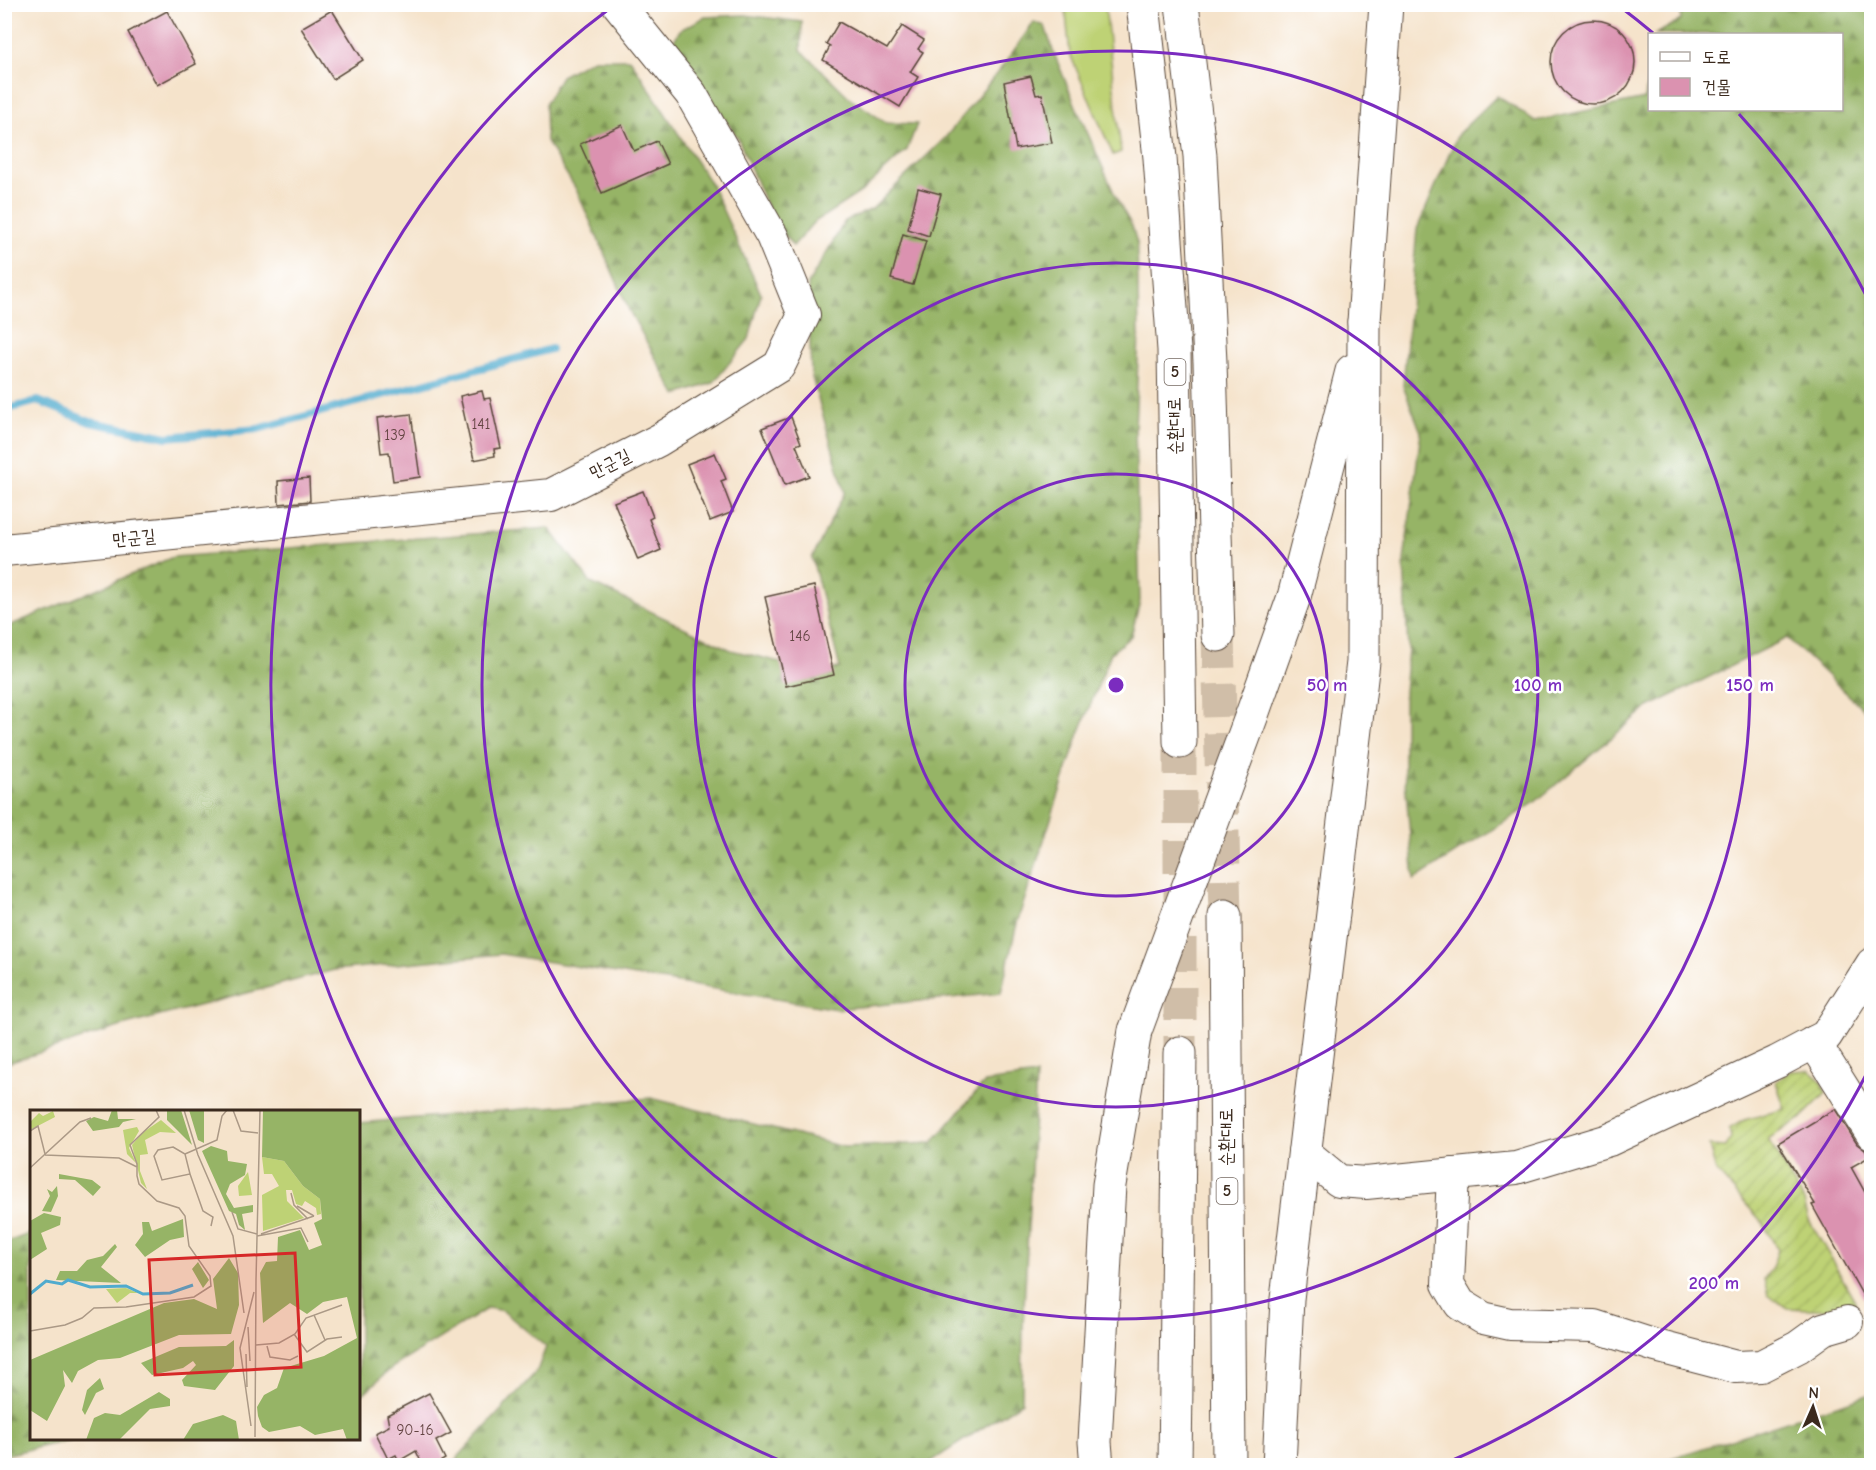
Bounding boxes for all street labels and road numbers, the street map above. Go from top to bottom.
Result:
road number: 5 [1164,359,1186,385]
street label: 순환대로 [1164,397,1186,455]
street label: 만군길 [586,445,635,483]
street label: 만군길 [111,525,157,551]
street label: 순환대로 [1216,1108,1237,1166]
road number: 5 [1216,1178,1238,1204]

